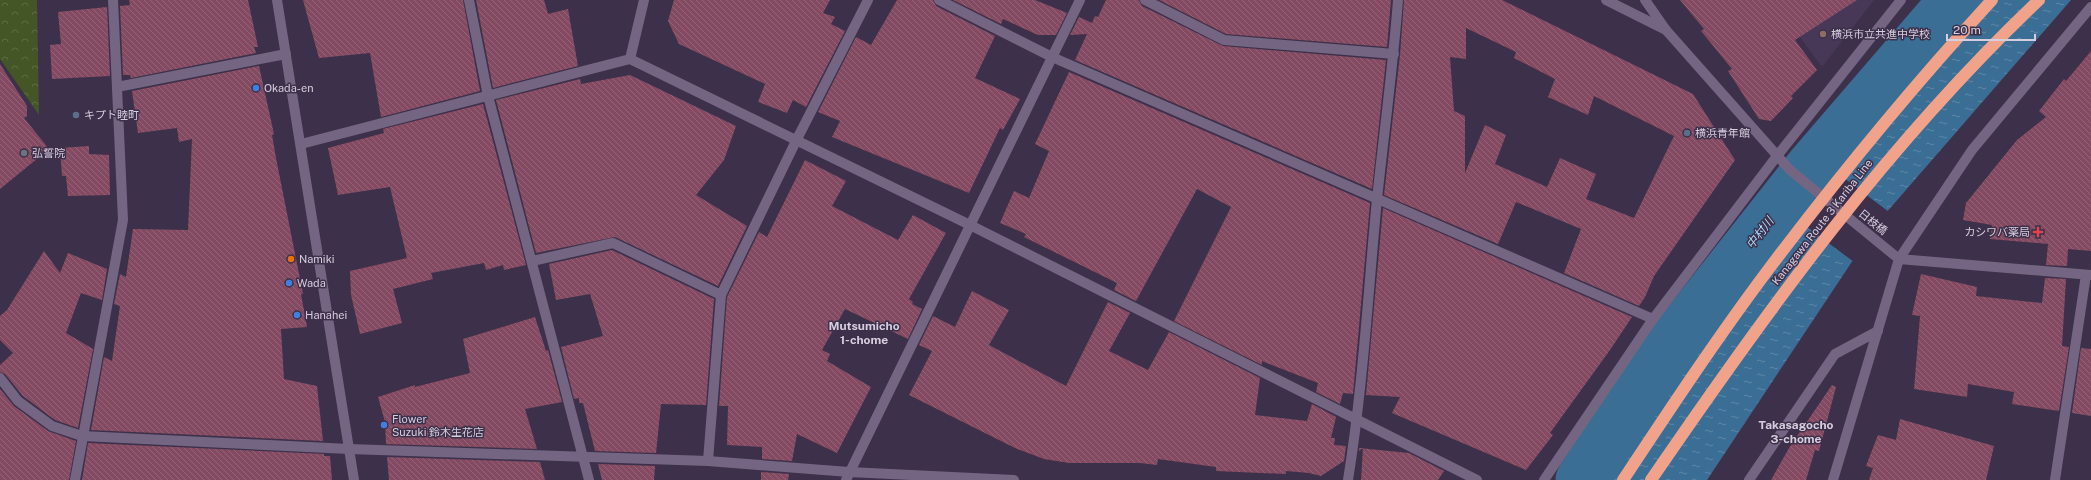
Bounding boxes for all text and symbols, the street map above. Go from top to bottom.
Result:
scale bar [1947,16,2035,42]
text: 20 m [1953,23,1981,37]
place label: 横浜市立共進中学校 [1831,28,1930,40]
marker: 横浜市立共進中学校 [1818,29,1828,39]
place label: Okada-en [264,82,314,94]
marker: Okada-en [251,83,261,93]
place label: キプト睦町 [84,109,139,121]
marker: キプト睦町 [71,110,81,120]
place label: 横浜青年館 [1695,127,1750,139]
marker: 横浜青年館 [1682,128,1692,138]
place label: 弘誓院 [32,147,65,159]
marker: 弘誓院 [19,148,29,158]
street label: Kanagawa Route 3 Kariba Line [1769,157,1875,287]
street label: 日枝橋 [1856,207,1890,237]
water label: 中村川 [1743,213,1778,251]
place label: カシワバ薬局 [1964,226,2030,238]
marker: カシワバ薬局 [2033,227,2043,237]
place label: Namiki [299,253,335,265]
marker: Namiki [286,254,296,264]
place label: Wada [297,277,326,289]
marker: Wada [284,278,294,288]
place label: Hanahei [305,309,347,321]
marker: Hanahei [292,310,302,320]
district label: Mutsumicho 1-chome [828,319,900,347]
place label: Flower Suzuki 鈴木生花店 [392,413,484,438]
district label: Takasagocho 3-chome [1759,418,1834,446]
marker: Flower Suzuki 鈴木生花店 [379,420,389,430]

